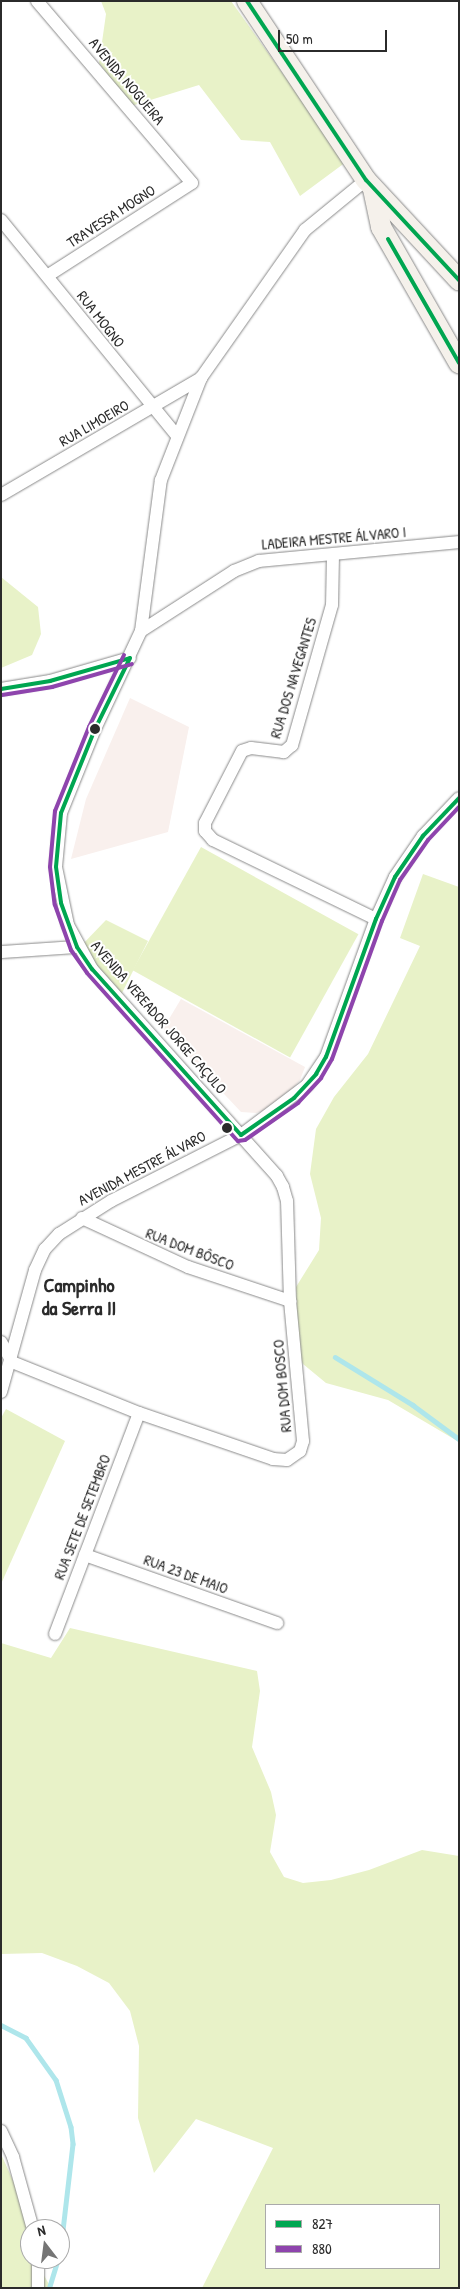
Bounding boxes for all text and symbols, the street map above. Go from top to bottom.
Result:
scale bar [280,20,389,52]
text: 50 m [286,28,313,49]
street label: AVENIDA NOGUEIRA [85,34,169,128]
street label: TRAVESSA MOGNO [64,181,158,251]
street label: RUA MOGNO [73,287,129,351]
street label: RUA LIMOEIRO [56,396,132,450]
street label: LADEIRA MESTRE ÁLVARO I [261,523,407,553]
street label: RUA DOS NAVEGANTES [266,616,320,740]
unlabelled marker [90,724,100,734]
street label: AVENIDA VEREADOR JORGE CAÇULO [88,937,230,1097]
unlabelled marker [222,1123,232,1133]
street label: AVENIDA MESTRE ÁLVARO [75,1127,209,1209]
street label: RUA DOM BÔSCO [143,1224,237,1274]
district label: Campinho da Serra II [42,1272,116,1319]
street label: RUA DOM BOSCO [269,1339,295,1433]
street label: RUA SETE DE SETEMBRO [50,1452,114,1582]
street label: RUA 23 DE MAIO [141,1550,231,1598]
legend [265,2204,440,2269]
text: 827 [312,2213,333,2234]
north arrow [20,2219,70,2269]
text: N [35,2220,47,2240]
text: 880 [312,2238,332,2259]

